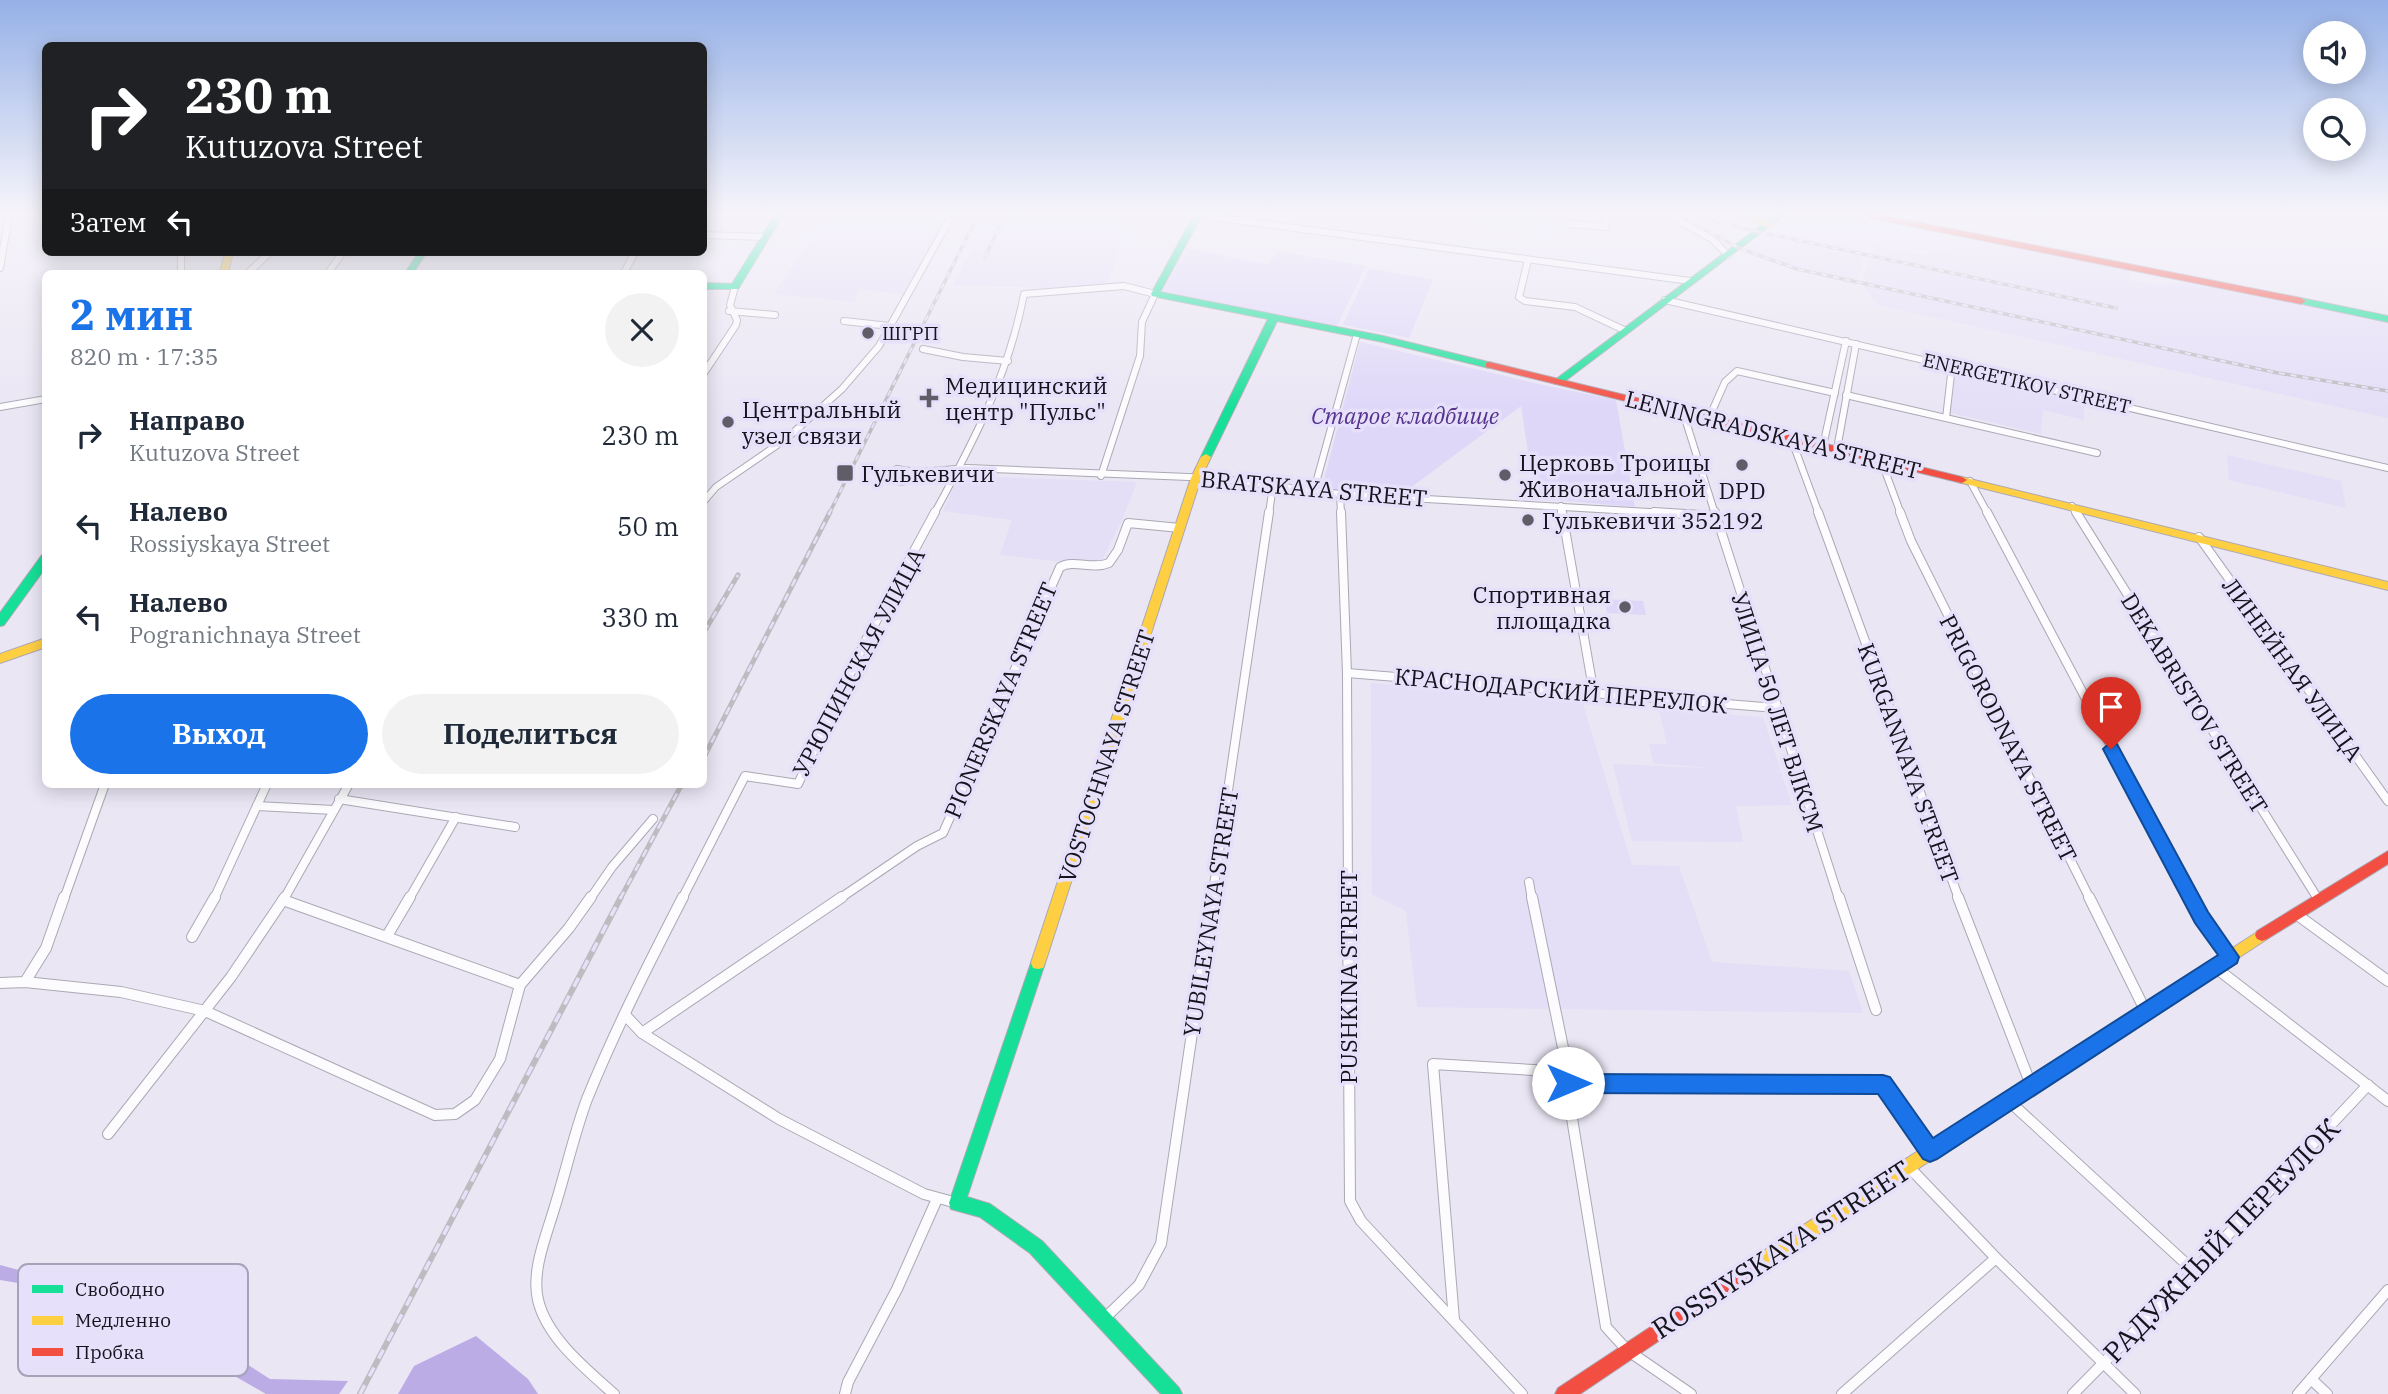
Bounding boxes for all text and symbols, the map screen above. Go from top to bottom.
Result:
map controls [2303,21,2366,161]
button: sound [2303,21,2366,84]
text: 230 m [185,63,332,126]
icon: right [70,70,161,161]
button: search [2303,98,2366,161]
text: Kutuzova Street [185,125,423,167]
icon: left [161,203,199,241]
text: Затем [70,205,147,239]
text: 2 мин [70,287,193,342]
button: close [605,293,679,367]
place label: ШГРП [882,321,939,345]
marker: ШГРП [860,325,876,341]
text: 820 m · 17:35 [70,341,219,371]
street label: ENERGETIKOV STREET [1921,347,2133,419]
place label: Медицинский центр "Пульс" [945,370,1108,426]
street label: LENINGRADSKAYA STREET [1622,383,1924,485]
marker: Медицинский центр "Пульс" [919,388,939,408]
place label: Центральный узел связи [742,394,901,450]
park label: Старое кладбище [1311,400,1499,430]
text: Направо [129,403,245,437]
marker: Центральный узел связи [720,414,736,430]
icon: right [70,416,108,454]
text: 230 m [601,418,679,452]
text: Kutuzova Street [129,437,300,467]
place label: Церковь Троицы Живоначальной [1519,447,1710,503]
marker: DPD [1734,457,1750,473]
place label: Гулькевичи [861,458,995,488]
marker: Гулькевичи [835,463,855,483]
street label: BRATSKAYA STREET [1199,463,1429,513]
marker: Церковь Троицы Живоначальной [1497,467,1513,483]
place label: DPD [1719,475,1765,505]
text: Налево [129,494,228,528]
place label: Гулькевичи 352192 [1542,505,1764,535]
icon: left [70,507,108,545]
text: 50 m [617,509,679,543]
marker: Гулькевичи 352192 [1520,512,1536,528]
text: Rossiyskaya Street [129,528,330,558]
street label: УРЮПИНСКАЯ УЛИЦА [785,542,931,781]
street label: ЛИНЕЙНАЯ УЛИЦА [2216,571,2370,767]
street label: PIONERSKAYA STREET [937,577,1063,823]
place label: Спортивная площадка [1473,579,1611,635]
text: Налево [129,585,228,619]
street label: DEKABRISTOV STREET [2115,587,2275,819]
street label: УЛИЦА 50 ЛЕТ ВЛКСМ [1725,588,1831,836]
icon: left [70,598,108,636]
marker: Спортивная площадка [1617,599,1633,615]
text: 330 m [601,600,679,634]
street label: PRIGORODNAYA STREET [1933,609,2085,867]
text: Pogranichnaya Street [129,619,361,649]
street label: VOSTOCHNAYA STREET [1051,626,1161,886]
street label: KURGANNAYA STREET [1852,639,1966,887]
street label: КРАСНОДАРСКИЙ ПЕРЕУЛОК [1393,660,1729,720]
pin [2081,677,2141,749]
icon: arrive [2092,688,2130,726]
button: Выход [70,694,368,774]
button: Поделиться [382,694,679,774]
street label: YUBILEYNAYA STREET [1175,785,1245,1039]
street label: PUSHKINA STREET [1333,870,1363,1084]
position arrow [1531,1046,1605,1120]
street label: РАДУЖНЫЙ ПЕРЕУЛОК [2095,1110,2347,1370]
street label: ROSSIYSKAYA STREET [1645,1151,1917,1347]
legend [18,1264,248,1376]
text: Свободно [75,1277,165,1301]
text: Медленно [75,1308,171,1332]
text: Пробка [75,1340,144,1364]

